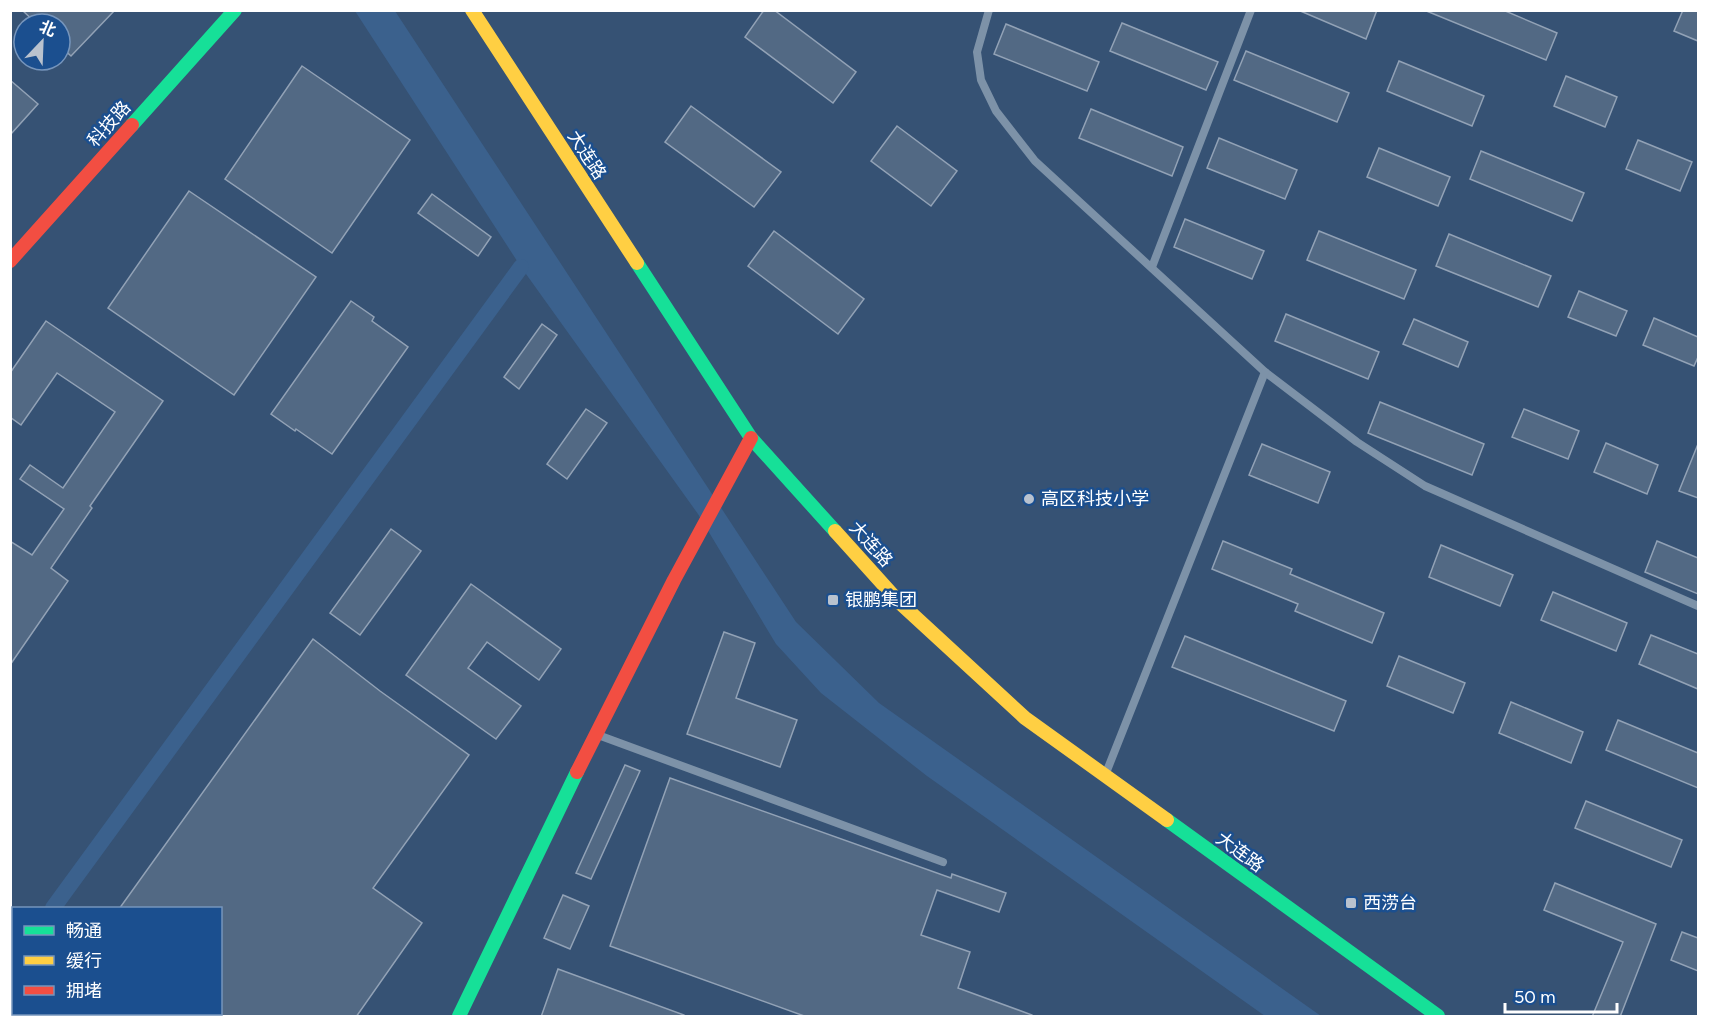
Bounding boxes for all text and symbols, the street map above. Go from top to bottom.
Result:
north arrow [12,12,72,72]
text: 北 [37,17,59,41]
street label: 科技路 [83,97,135,151]
street label: 大连路 [563,126,611,184]
place label: 高区科技小学 [1041,488,1149,510]
marker: 高区科技小学 [1022,492,1036,506]
street label: 大连路 [845,517,897,571]
place label: 银鹏集团 [845,589,917,611]
marker: 银鹏集团 [826,593,840,607]
street label: 大连路 [1212,827,1268,877]
place label: 西涝台 [1363,892,1417,914]
marker: 西涝台 [1344,896,1358,910]
legend [12,907,222,1015]
text: 畅通 [66,920,102,942]
text: 缓行 [66,950,102,972]
scale bar [1505,976,1618,1014]
text: 拥堵 [66,980,102,1002]
text: 50 m [1514,986,1556,1008]

